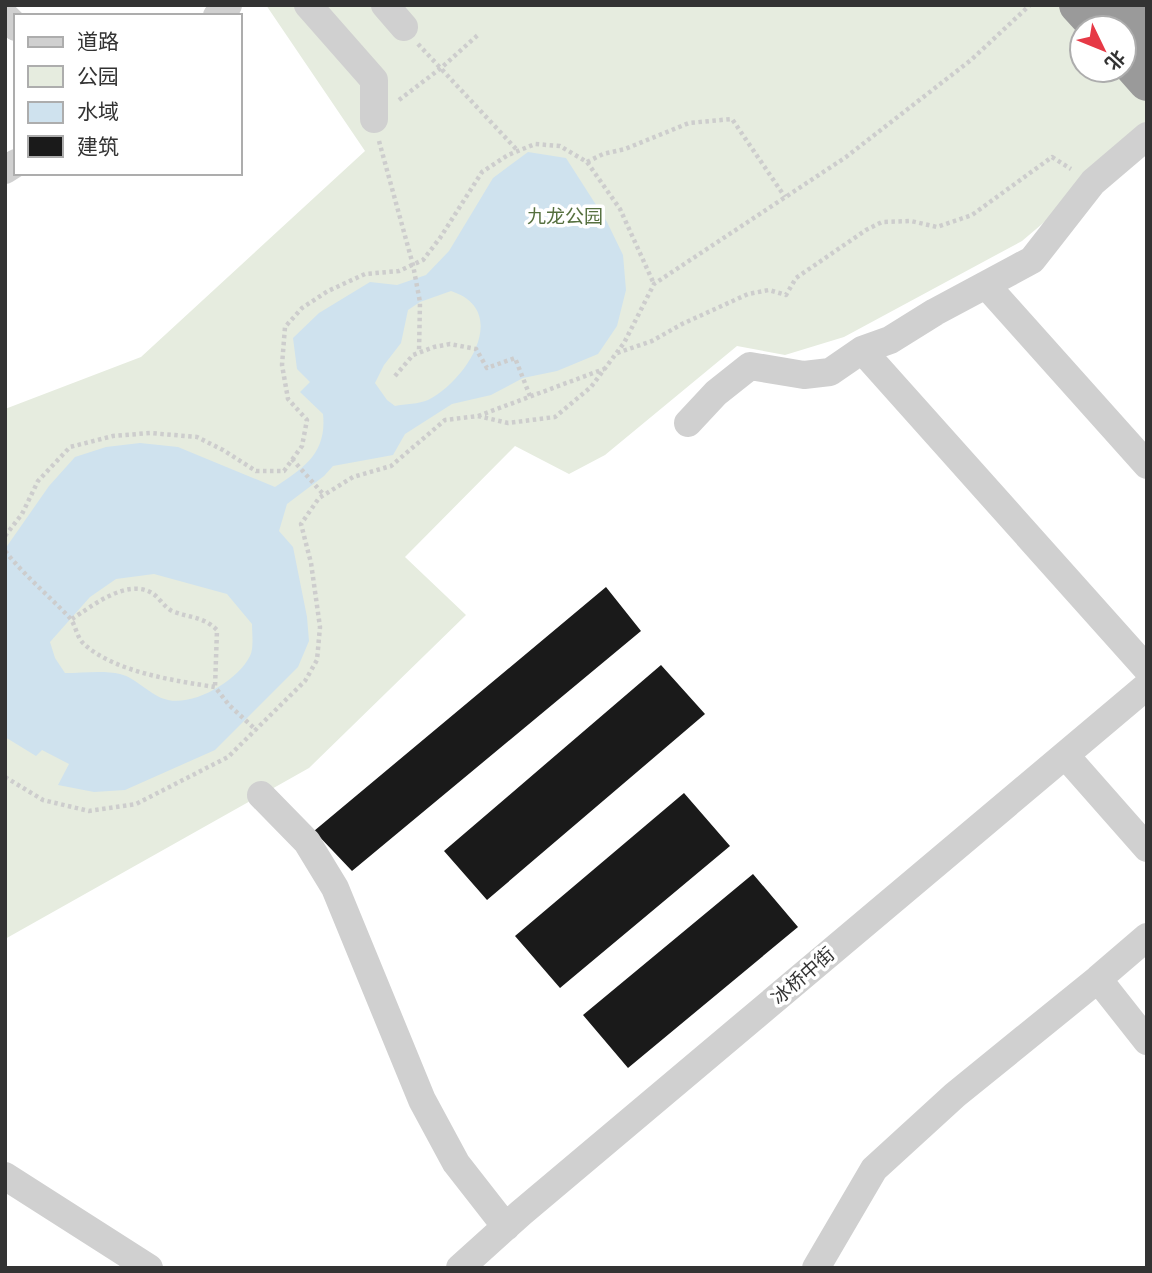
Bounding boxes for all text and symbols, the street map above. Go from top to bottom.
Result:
legend [14,14,242,175]
north arrow [1068,14,1138,84]
text: 道路 [77,30,119,53]
text: 北 [1101,46,1129,74]
text: 公园 [77,65,119,88]
text: 水域 [77,100,119,123]
text: 建筑 [77,135,119,158]
park label: 九龙公园 [527,206,603,227]
street label: 冰桥中街 [767,943,839,1009]

